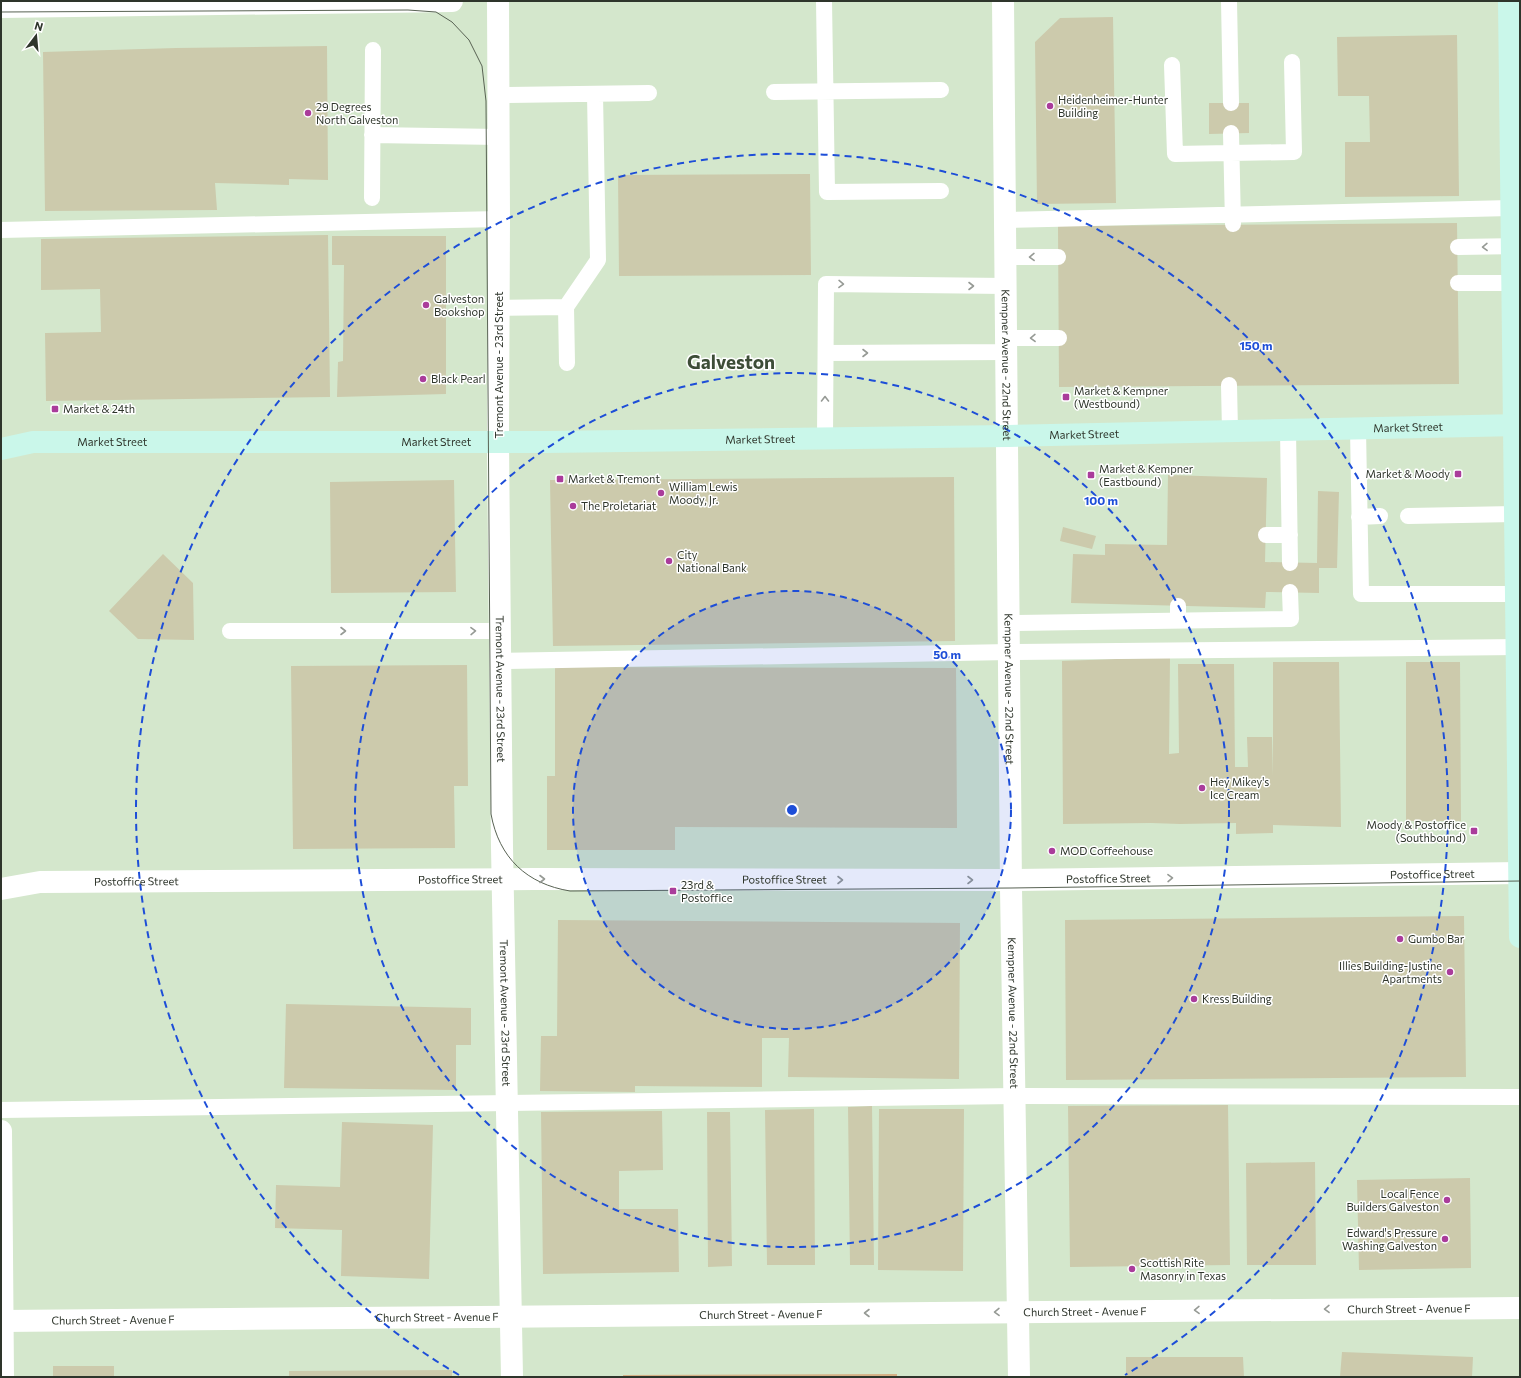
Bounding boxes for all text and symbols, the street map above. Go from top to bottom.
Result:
north arrow [16,16,56,56]
text: N [33,19,45,33]
place label: Heidenheimer-Hunter Building [1058,93,1169,119]
place label: 29 Degrees North Galveston [316,100,398,126]
marker: Heidenheimer-Hunter Building [1045,101,1055,111]
marker: 29 Degrees North Galveston [303,108,313,118]
one-way arrow [1482,243,1488,251]
one-way arrow [1029,253,1035,261]
one-way arrow [838,280,844,289]
one-way arrow [968,282,974,290]
street label: Kempner Avenue - 22nd Street [1000,289,1014,441]
street label: Tremont Avenue - 23rd Street [492,291,505,438]
place label: Galveston Bookshop [434,292,485,318]
marker: Galveston Bookshop [421,300,431,310]
one-way arrow [1030,334,1036,342]
text: 150 m [1239,338,1273,352]
one-way arrow [862,349,868,357]
district label: Galveston [687,350,775,373]
place label: Black Pearl [431,372,486,385]
marker: Black Pearl [418,374,428,384]
place label: Market & Kempner (Westbound) [1074,384,1169,410]
marker: Market & Kempner (Westbound) [1061,392,1071,402]
one-way arrow [821,396,829,402]
place label: Market & 24th [63,402,135,415]
marker: Market & 24th [50,404,60,414]
street label: Market Street [1373,420,1444,434]
street label: Market Street [1049,427,1120,441]
street label: Market Street [725,432,796,446]
street label: Market Street [77,435,148,448]
street label: Market Street [401,435,472,448]
place label: Market & Kempner (Eastbound) [1099,462,1194,488]
place label: Market & Moody [1366,467,1450,480]
marker: Market & Moody [1453,469,1463,479]
marker: Market & Kempner (Eastbound) [1086,470,1096,480]
place label: Market & Tremont [568,472,660,485]
marker: Market & Tremont [555,474,565,484]
place label: William Lewis Moody, Jr. [669,480,738,507]
marker: William Lewis Moody, Jr. [656,488,666,498]
text: 100 m [1084,493,1118,507]
place label: The Proletariat [581,499,657,512]
marker: The Proletariat [568,501,578,511]
place label: City National Bank [677,548,747,574]
marker: City National Bank [664,556,674,566]
street label: Kempner Avenue - 22nd Street [1003,613,1017,765]
street label: Tremont Avenue - 23rd Street [494,615,508,763]
one-way arrow [340,627,346,635]
one-way arrow [470,627,476,635]
text: 50 m [933,647,961,661]
place label: Hey Mikey's Ice Cream [1210,775,1269,801]
marker: Hey Mikey's Ice Cream [1197,783,1207,793]
centre of rings [785,803,799,817]
place label: Moody & Postoffice (Southbound) [1366,818,1466,844]
marker: Moody & Postoffice (Southbound) [1469,826,1479,836]
place label: MOD Coffeehouse [1060,844,1153,857]
marker: MOD Coffeehouse [1047,846,1057,856]
street label: Postoffice Street [1390,867,1475,881]
street label: Postoffice Street [1066,871,1151,885]
street label: Postoffice Street [418,872,503,886]
street label: Postoffice Street [742,872,827,886]
street label: Postoffice Street [94,874,179,888]
one-way arrow [1167,874,1173,882]
one-way arrow [539,875,545,883]
one-way arrow [837,876,843,884]
one-way arrow [967,876,973,884]
place label: 23rd & Postoffice [681,878,733,904]
marker: 23rd & Postoffice [668,886,678,896]
place label: Gumbo Bar [1408,932,1465,945]
marker: Gumbo Bar [1395,934,1405,944]
street label: Kempner Avenue - 22nd Street [1006,937,1021,1089]
street label: Tremont Avenue - 23rd Street [498,939,514,1087]
place label: Illies Building-Justine Apartments [1339,959,1442,985]
marker: Illies Building-Justine Apartments [1445,967,1455,977]
place label: Kress Building [1202,992,1272,1005]
marker: Kress Building [1189,994,1199,1004]
place label: Local Fence Builders Galveston [1347,1187,1439,1213]
marker: Local Fence Builders Galveston [1442,1195,1452,1205]
place label: Edward's Pressure Washing Galveston [1342,1226,1437,1252]
marker: Edward's Pressure Washing Galveston [1440,1234,1450,1244]
place label: Scottish Rite Masonry in Texas [1140,1256,1226,1282]
marker: Scottish Rite Masonry in Texas [1127,1264,1137,1274]
street label: Church Street - Avenue F [1347,1301,1471,1315]
street label: Church Street - Avenue F [1023,1304,1147,1318]
one-way arrow [1324,1305,1330,1313]
one-way arrow [1194,1306,1200,1314]
street label: Church Street - Avenue F [699,1307,823,1321]
one-way arrow [994,1308,1000,1316]
one-way arrow [864,1309,870,1317]
street label: Church Street - Avenue F [375,1310,499,1324]
street label: Church Street - Avenue F [51,1313,175,1327]

